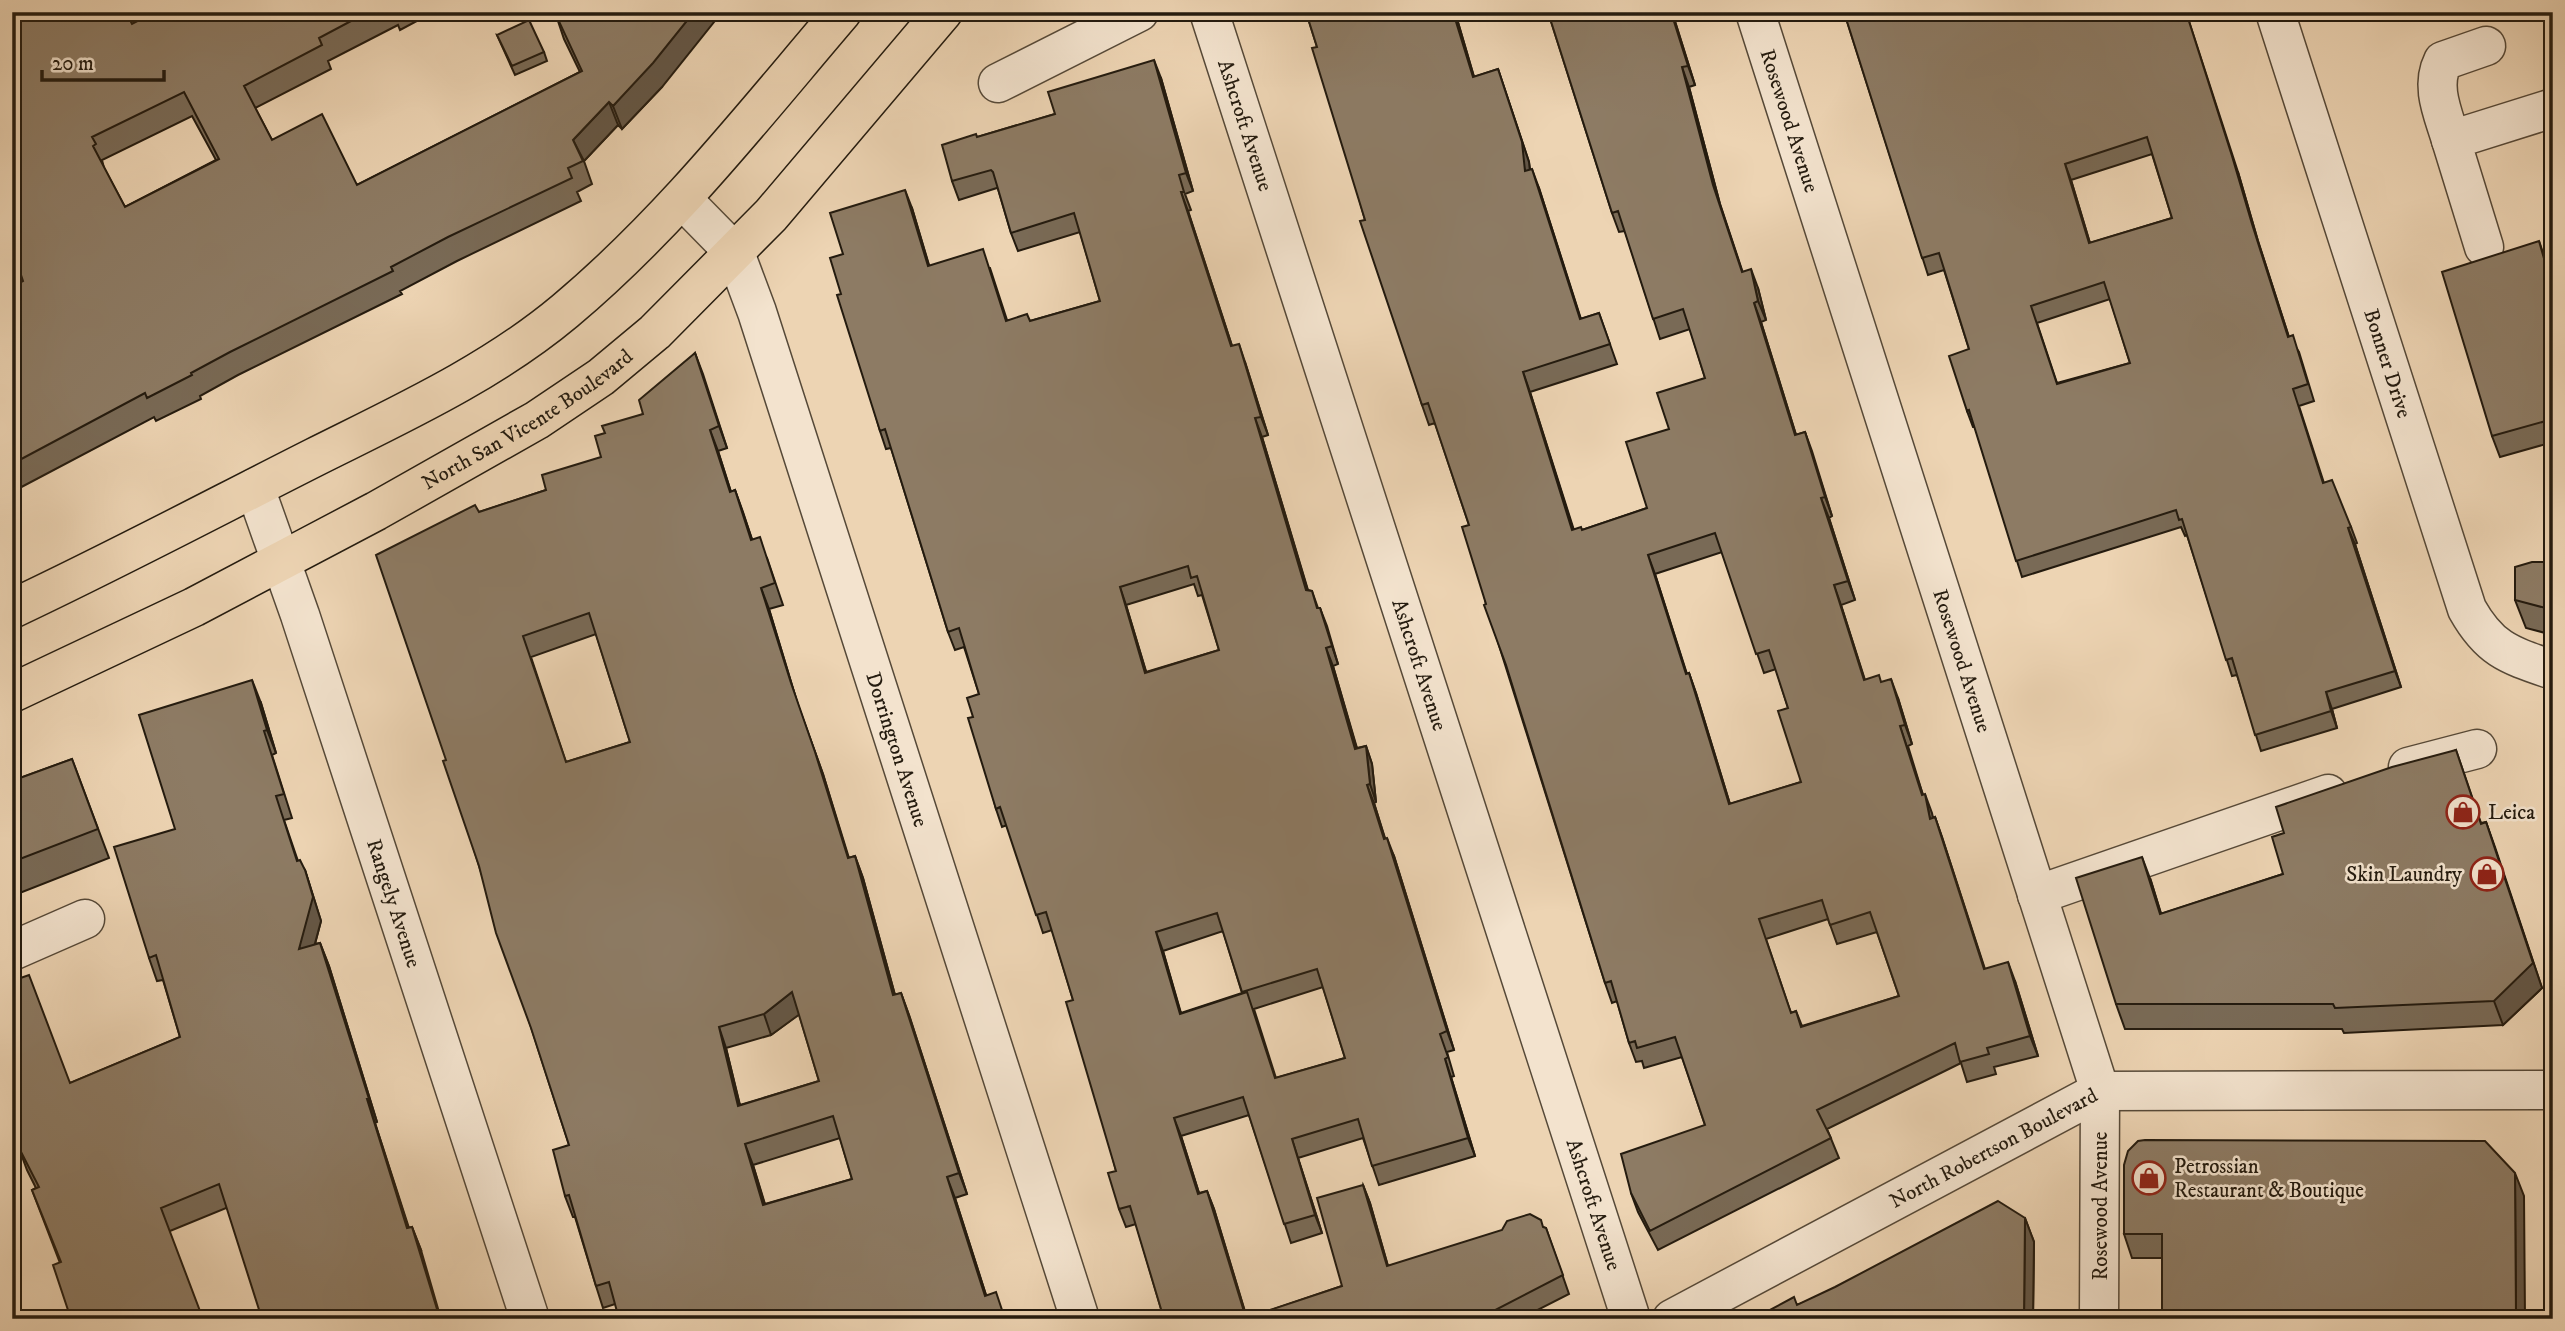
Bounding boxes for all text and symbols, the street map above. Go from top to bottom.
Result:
scale bar [42,38,164,82]
street label: Rosewood Avenue [1754,46,1824,196]
text: 20 m [52,51,94,77]
street label: Ashcroft Avenue [1211,56,1278,195]
street label: Bonner Drive [2357,306,2417,422]
street label: North San Vicente Boulevard [418,344,639,496]
street label: Rosewood Avenue [1926,586,1997,736]
street label: Ashcroft Avenue [1385,596,1452,735]
street label: Dorrington Avenue [859,669,933,831]
shop icon: Leica [2444,793,2482,831]
place label: Leica [2488,800,2535,826]
street label: Rangely Avenue [360,836,426,972]
shop icon: Skin Laundry [2468,855,2506,893]
place label: Skin Laundry [2346,862,2463,888]
street label: North Robertson Boulevard [1885,1082,2103,1215]
street label: Rosewood Avenue [2088,1131,2114,1281]
street label: Ashcroft Avenue [1560,1136,1627,1274]
place label: Petrossian Restaurant & Boutique [2174,1154,2364,1204]
shop icon: Petrossian Restaurant & Boutique [2130,1159,2168,1197]

